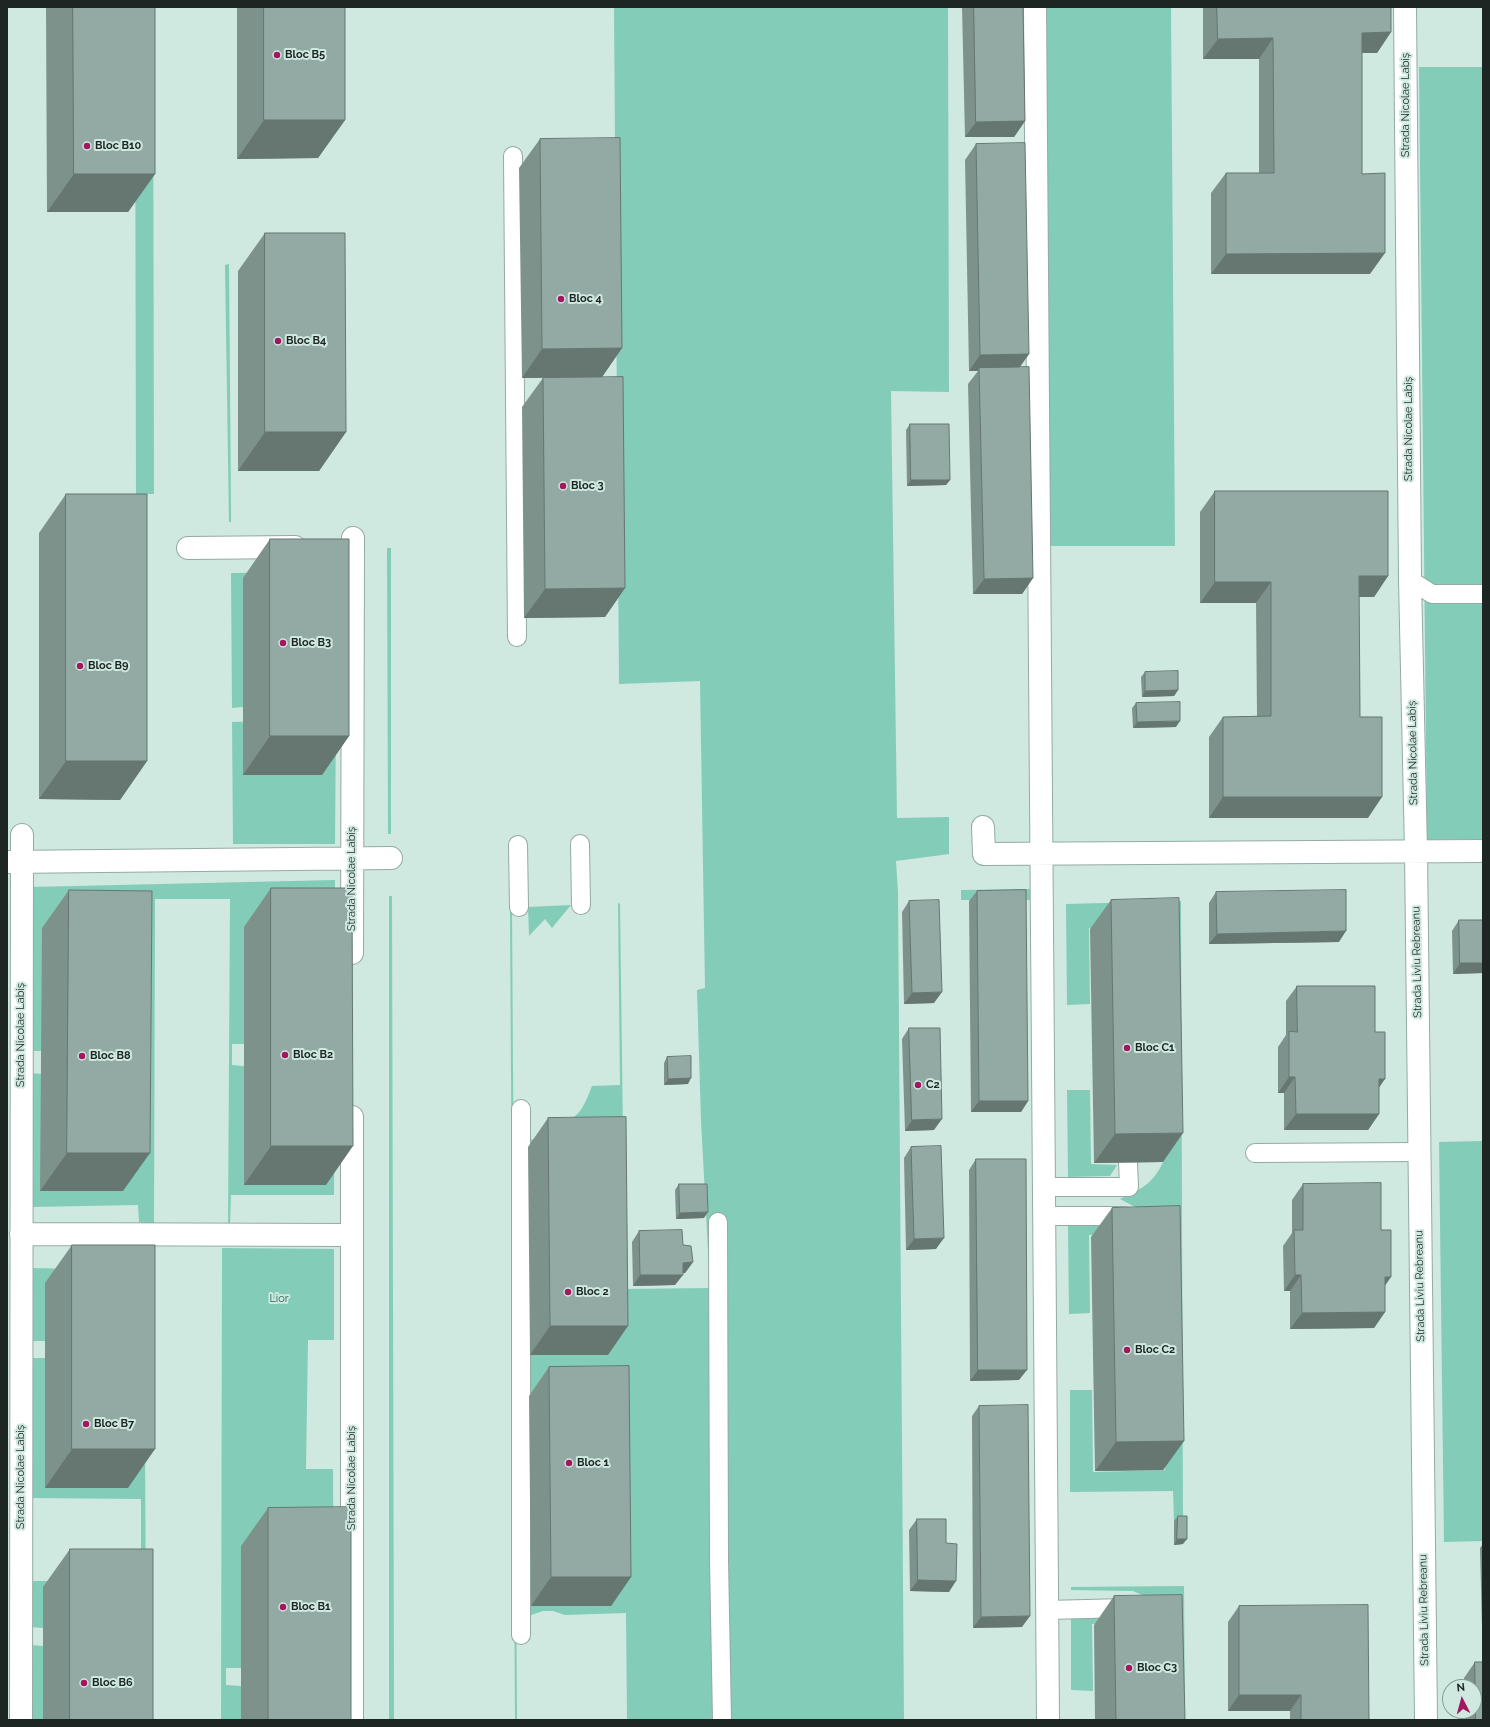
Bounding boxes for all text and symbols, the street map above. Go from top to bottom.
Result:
place label: Bloc B5 [285,48,325,62]
marker: Bloc B5 [272,50,282,60]
street label: Strada Nicolae Labiș [1399,53,1413,157]
place label: Bloc B10 [95,139,141,153]
marker: Bloc B10 [82,141,92,151]
place label: Bloc 4 [569,292,602,306]
marker: Bloc 4 [556,294,566,304]
place label: Bloc B4 [286,334,326,348]
marker: Bloc B4 [273,336,283,346]
street label: Strada Nicolae Labiș [1402,377,1416,481]
place label: Bloc 3 [571,479,604,493]
marker: Bloc 3 [558,481,568,491]
place label: Bloc B3 [291,636,331,650]
marker: Bloc B3 [278,638,288,648]
place label: Bloc B9 [88,659,128,673]
marker: Bloc B9 [75,661,85,671]
street label: Strada Nicolae Labiș [1405,701,1421,805]
street label: Strada Nicolae Labiș [345,827,359,931]
street label: Strada Liviu Rebreanu [1409,906,1425,1018]
street label: Strada Nicolae Labiș [14,983,28,1087]
place label: Bloc C1 [1135,1041,1174,1055]
marker: Bloc C1 [1122,1043,1132,1053]
place label: Bloc B2 [293,1048,333,1062]
place label: Bloc B8 [90,1049,131,1063]
marker: Bloc B2 [280,1050,290,1060]
marker: Bloc B8 [77,1051,87,1061]
place label: C2 [926,1078,940,1092]
marker: C2 [913,1080,923,1090]
street label: Strada Liviu Rebreanu [1412,1230,1428,1342]
place label: Bloc 2 [576,1285,609,1299]
marker: Bloc 2 [563,1287,573,1297]
park label: Lior [269,1292,289,1306]
place label: Bloc C2 [1135,1343,1175,1357]
marker: Bloc C2 [1122,1345,1132,1355]
place label: Bloc B7 [94,1417,134,1431]
marker: Bloc B7 [81,1419,91,1429]
street label: Strada Nicolae Labiș [14,1425,28,1529]
street label: Strada Nicolae Labiș [345,1426,359,1530]
place label: Bloc 1 [577,1456,609,1470]
marker: Bloc 1 [564,1458,574,1468]
street label: Strada Liviu Rebreanu [1416,1554,1432,1666]
place label: Bloc B1 [291,1600,330,1614]
marker: Bloc B1 [278,1602,288,1612]
place label: Bloc C3 [1137,1661,1177,1675]
marker: Bloc C3 [1124,1663,1134,1673]
place label: Bloc B6 [92,1676,133,1690]
marker: Bloc B6 [79,1678,89,1688]
north arrow [1442,1679,1482,1719]
text: N [1456,1681,1466,1694]

